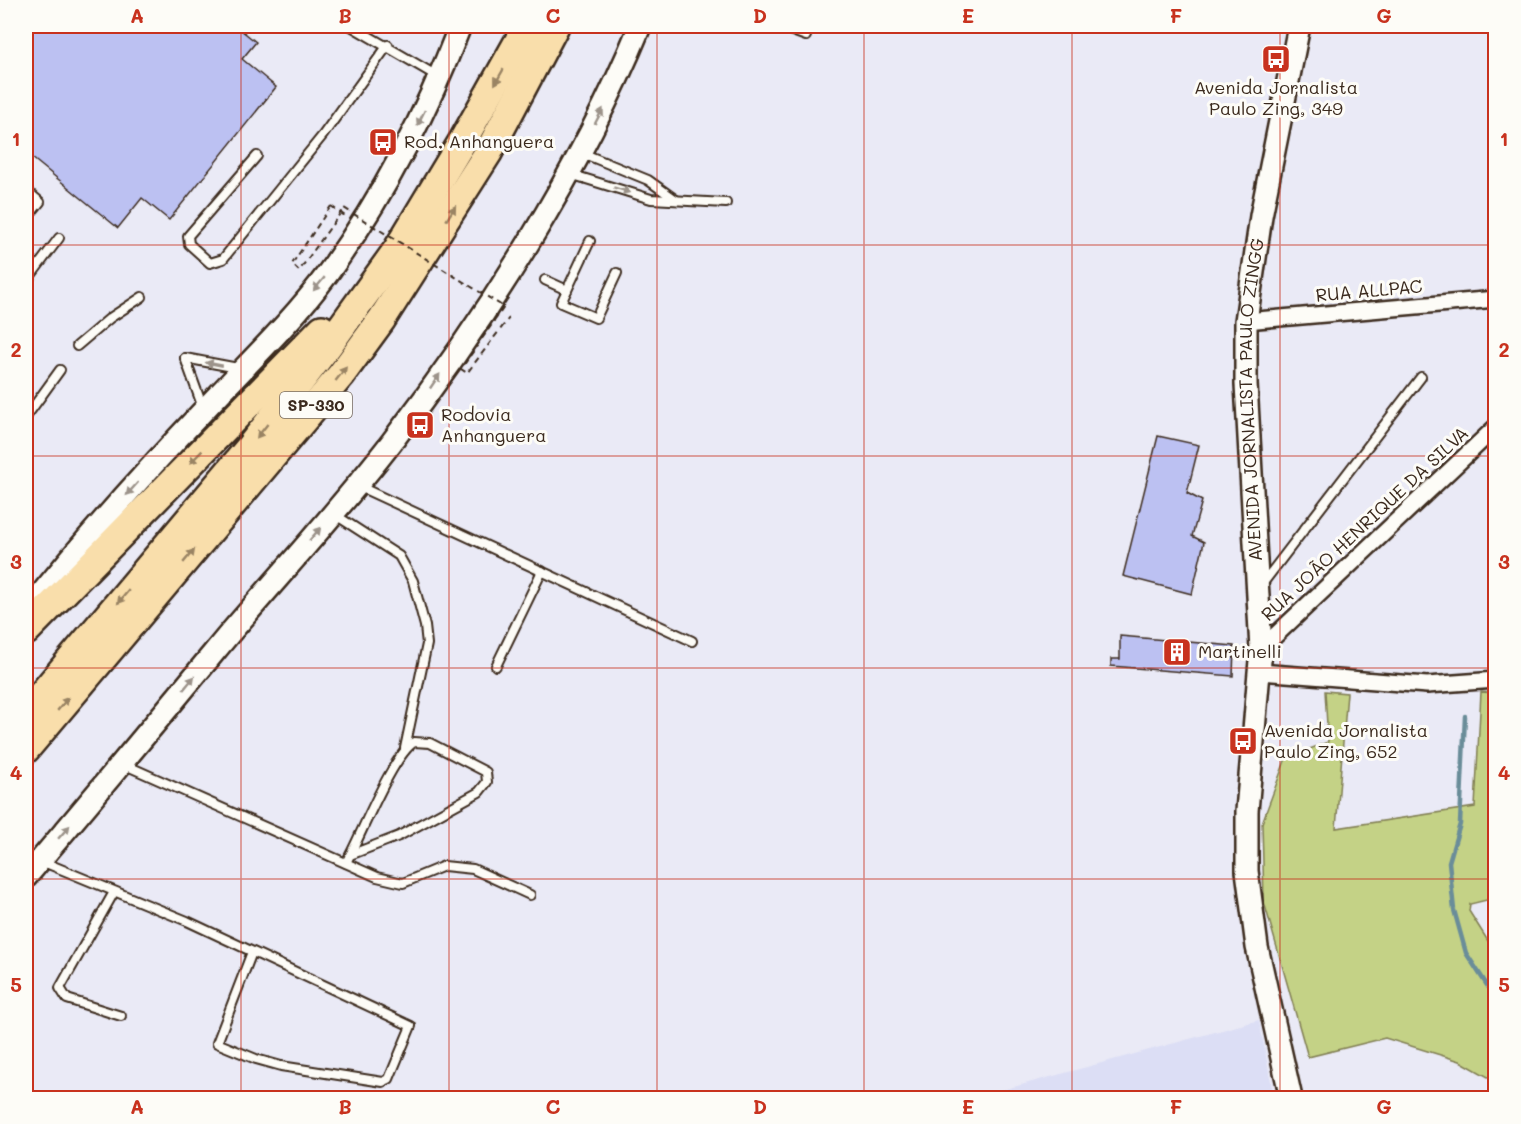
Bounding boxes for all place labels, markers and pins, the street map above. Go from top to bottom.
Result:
bus stop icon: Avenida Jornalista Paulo Zing, 349 [1260,43,1292,75]
place label: Avenida Jornalista Paulo Zing, 349 [1194,75,1358,120]
bus stop icon: Rod. Anhanguera [367,126,399,158]
place label: Rod. Anhanguera [404,129,554,153]
place label: Rodovia Anhanguera [441,402,546,447]
bus stop icon: Rodovia Anhanguera [404,409,436,441]
building icon: Martinelli [1161,636,1193,668]
place label: Martinelli [1198,639,1282,663]
place label: Avenida Jornalista Paulo Zing, 652 [1264,718,1428,763]
bus stop icon: Avenida Jornalista Paulo Zing, 652 [1227,725,1259,757]

